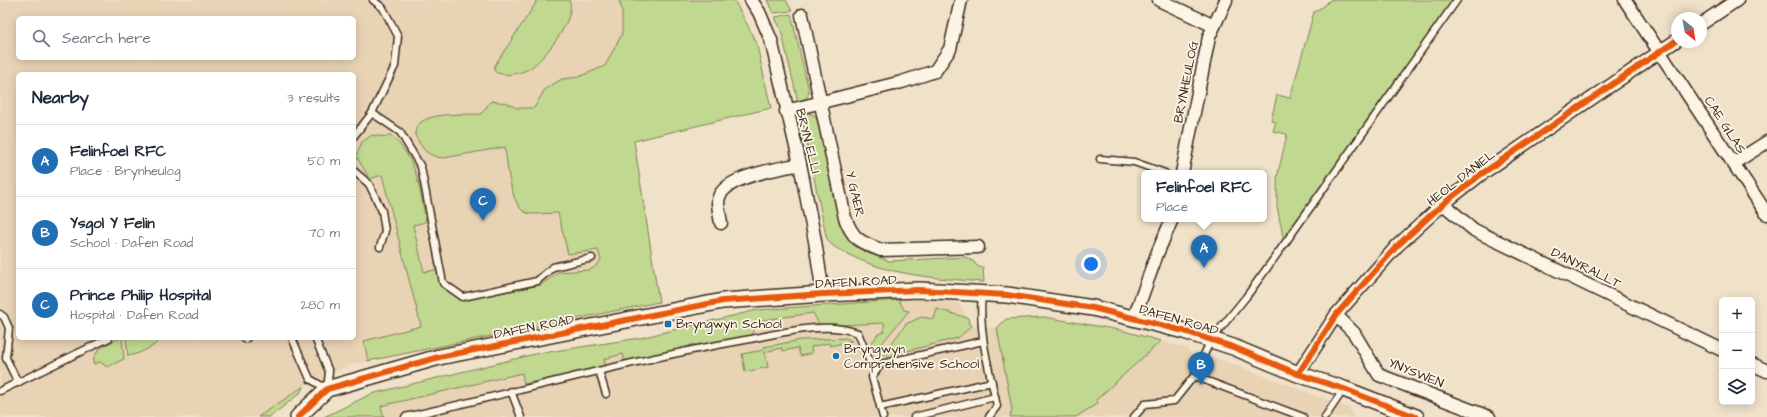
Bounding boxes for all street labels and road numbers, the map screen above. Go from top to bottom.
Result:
street label: BRYNHEULOG [1169,39,1203,125]
street label: CAE GLAS [1700,93,1750,157]
street label: BRYN ELLI [791,107,825,175]
street label: HEOL DANIEL [1423,146,1499,210]
street label: Y GAER [841,169,869,219]
street label: DANYRALLT [1548,243,1625,293]
street label: DAFEN ROAD [815,271,898,293]
street label: DAFEN ROAD [1137,300,1221,340]
street label: DAFEN ROAD [492,310,576,344]
street label: YNYSWEN [1386,354,1446,392]

